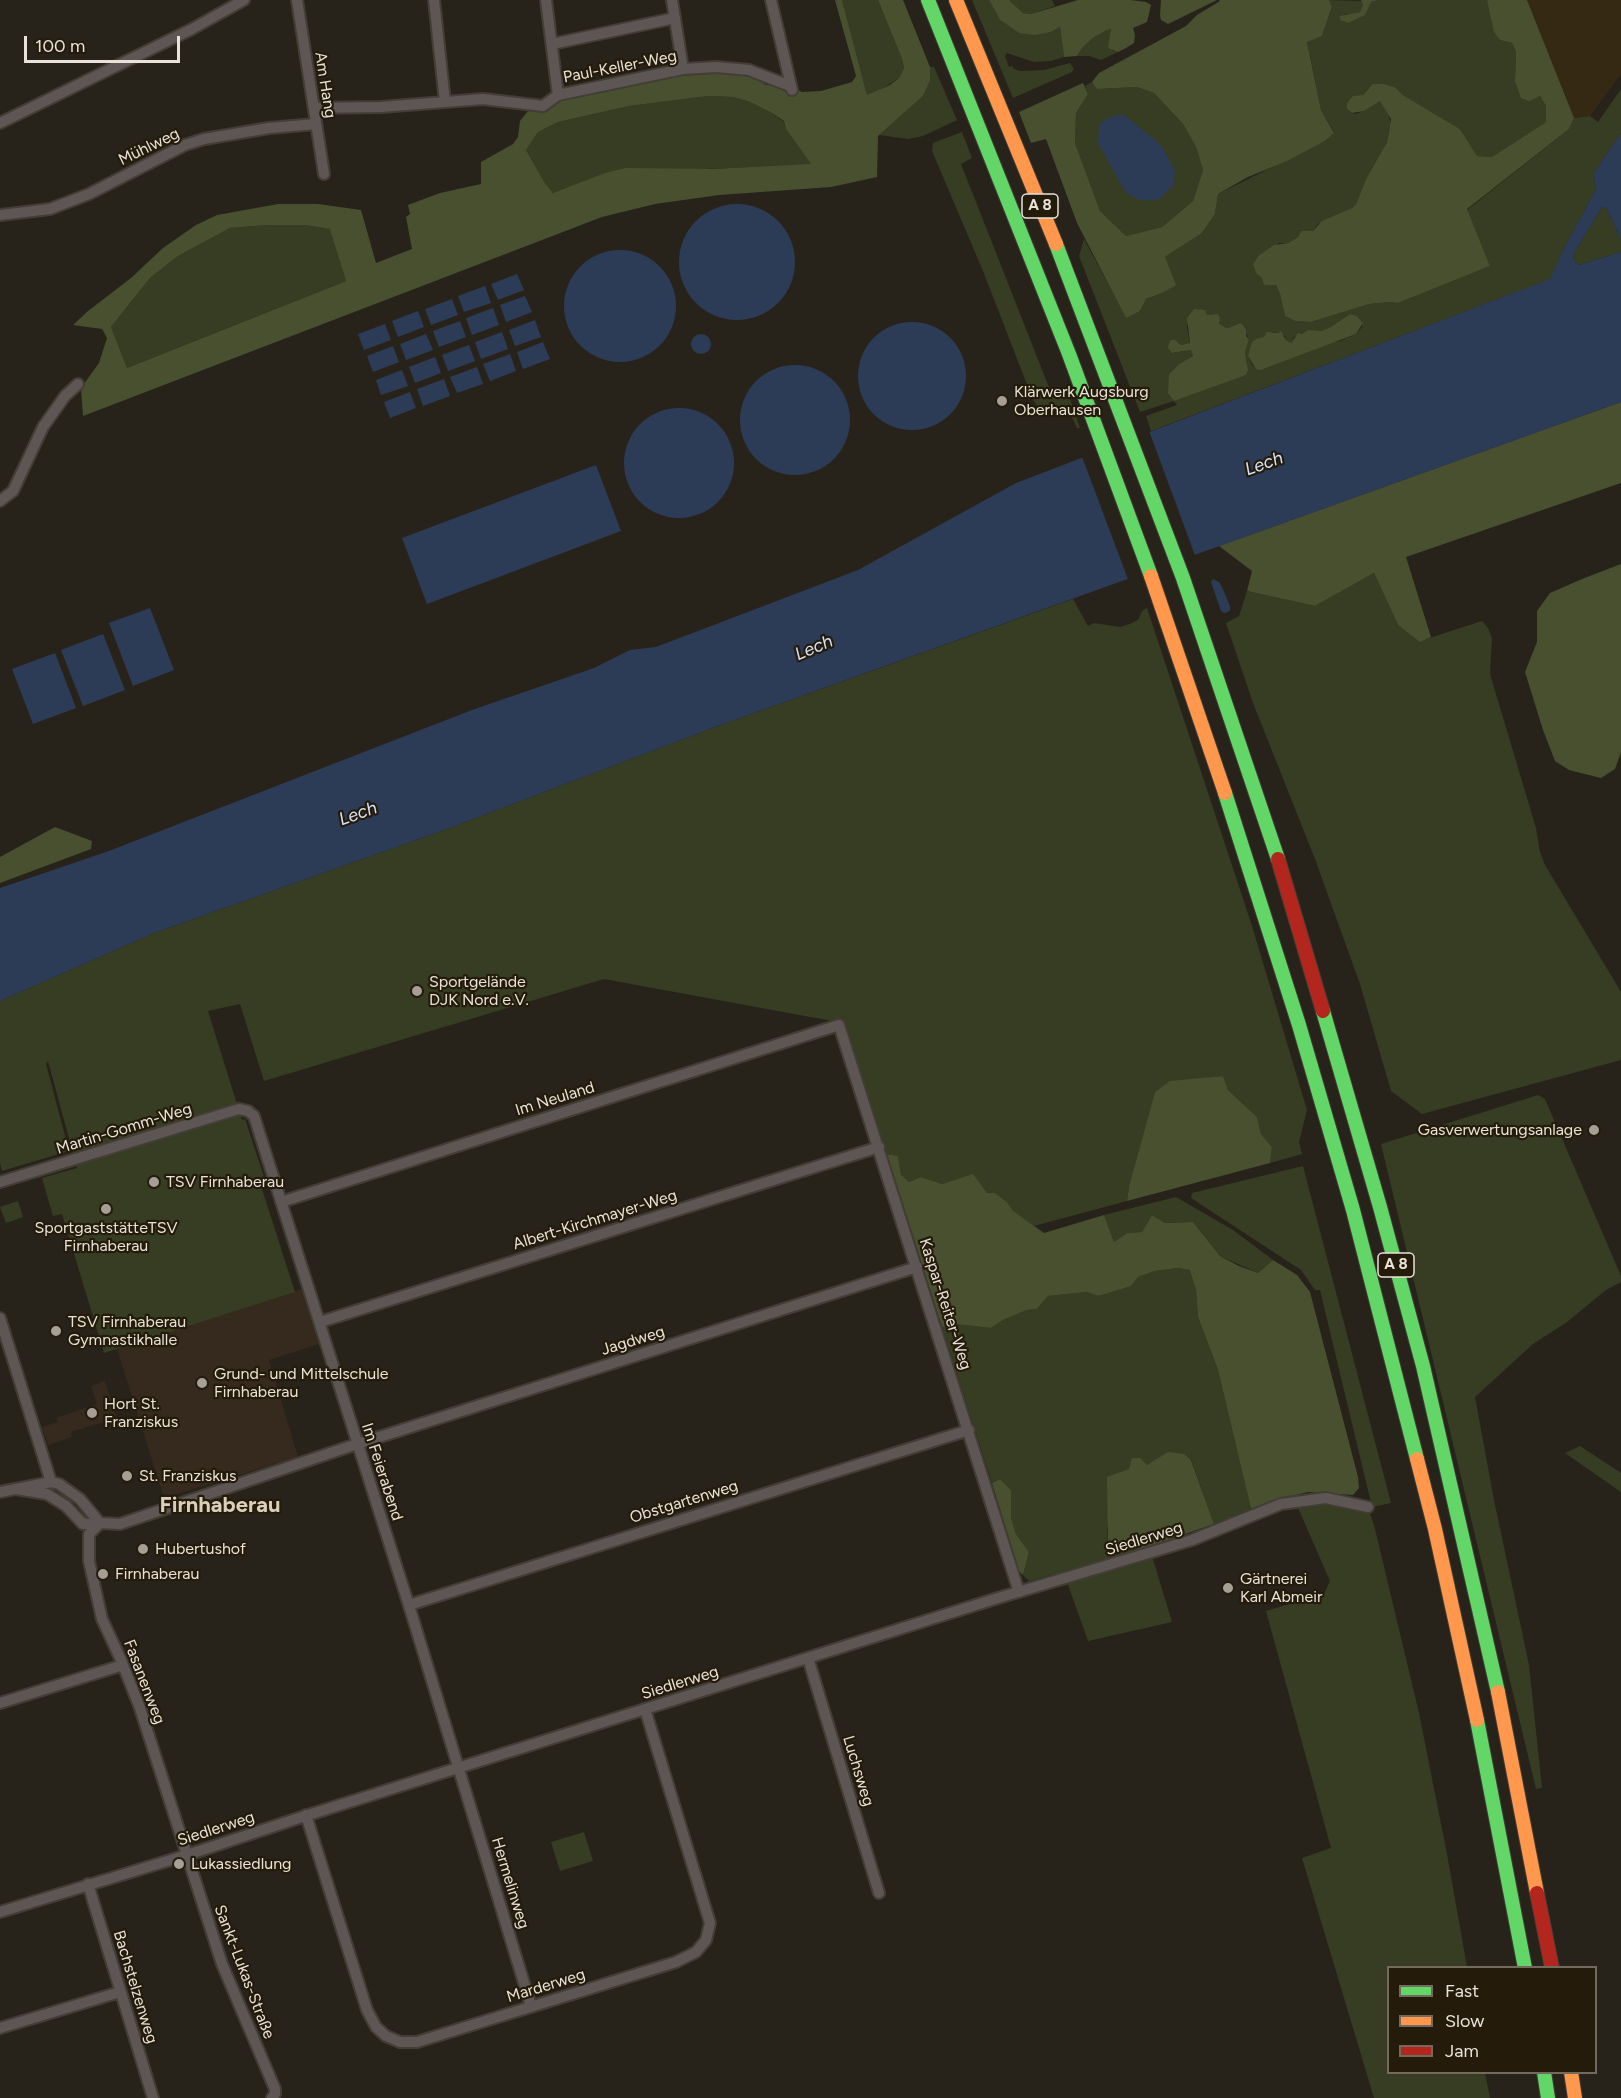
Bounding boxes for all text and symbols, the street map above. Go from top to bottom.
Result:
scale bar [27,24,183,62]
text: 100 m [35,35,85,57]
street label: Paul-Keller-Weg [562,47,678,87]
street label: Am Hang [310,50,340,120]
street label: Mühlweg [115,124,183,170]
road number: A 8 [1022,194,1058,218]
place label: Klärwerk Augsburg Oberhausen [1014,382,1149,420]
marker: Klärwerk Augsburg Oberhausen [995,394,1009,408]
water label: Lech [1242,447,1286,481]
water label: Lech [792,630,836,666]
water label: Lech [336,797,380,831]
place label: Sportgelände DJK Nord e.V. [429,972,529,1010]
marker: Sportgelände DJK Nord e.V. [410,984,424,998]
street label: Im Neuland [513,1078,597,1120]
street label: Martin-Gomm-Weg [54,1099,194,1159]
place label: Gasverwertungsanlage [1418,1120,1582,1140]
marker: Gasverwertungsanlage [1587,1123,1601,1137]
place label: TSV Firnhaberau [166,1172,284,1192]
marker: TSV Firnhaberau [147,1175,161,1189]
street label: Albert-Kirchmayer-Weg [511,1186,679,1254]
marker: SportgaststätteTSV Firnhaberau [99,1202,113,1216]
place label: SportgaststätteTSV Firnhaberau [34,1218,178,1256]
street label: Kaspar-Reiter-Weg [915,1236,975,1372]
road number: A 8 [1378,1253,1414,1277]
place label: TSV Firnhaberau Gymnastikhalle [68,1312,186,1350]
street label: Jagdweg [599,1322,667,1360]
marker: TSV Firnhaberau Gymnastikhalle [49,1324,63,1338]
place label: Grund- und Mittelschule Firnhaberau [214,1364,388,1402]
marker: Grund- und Mittelschule Firnhaberau [195,1376,209,1390]
place label: Hort St. Franziskus [104,1394,178,1432]
marker: Hort St. Franziskus [85,1406,99,1420]
street label: Im Feierabend [357,1421,407,1523]
place label: St. Franziskus [139,1466,236,1486]
marker: St. Franziskus [120,1469,134,1483]
street label: Obstgartenweg [628,1476,740,1528]
district label: Firnhaberau [160,1493,280,1519]
street label: Siedlerweg [1103,1518,1185,1560]
place label: Hubertushof [155,1539,246,1559]
marker: Hubertushof [136,1542,150,1556]
place label: Firnhaberau [115,1564,199,1584]
marker: Firnhaberau [96,1567,110,1581]
place label: Gärtnerei Karl Abmeir [1240,1569,1322,1607]
marker: Gärtnerei Karl Abmeir [1221,1581,1235,1595]
street label: Fasanenweg [119,1637,169,1727]
street label: Siedlerweg [639,1662,721,1704]
street label: Luchsweg [838,1733,878,1809]
street label: Siedlerweg [175,1808,257,1850]
street label: Hermelinweg [487,1835,533,1931]
place label: Lukassiedlung [191,1854,291,1874]
marker: Lukassiedlung [172,1857,186,1871]
street label: Sankt-Lukas-Straße [210,1902,278,2042]
street label: Bachstelzenweg [109,1928,161,2046]
street label: Marderweg [504,1965,588,2007]
legend [1387,1966,1597,2074]
text: Fast [1445,1980,1479,2002]
text: Slow [1445,2010,1484,2032]
text: Jam [1445,2040,1479,2062]

